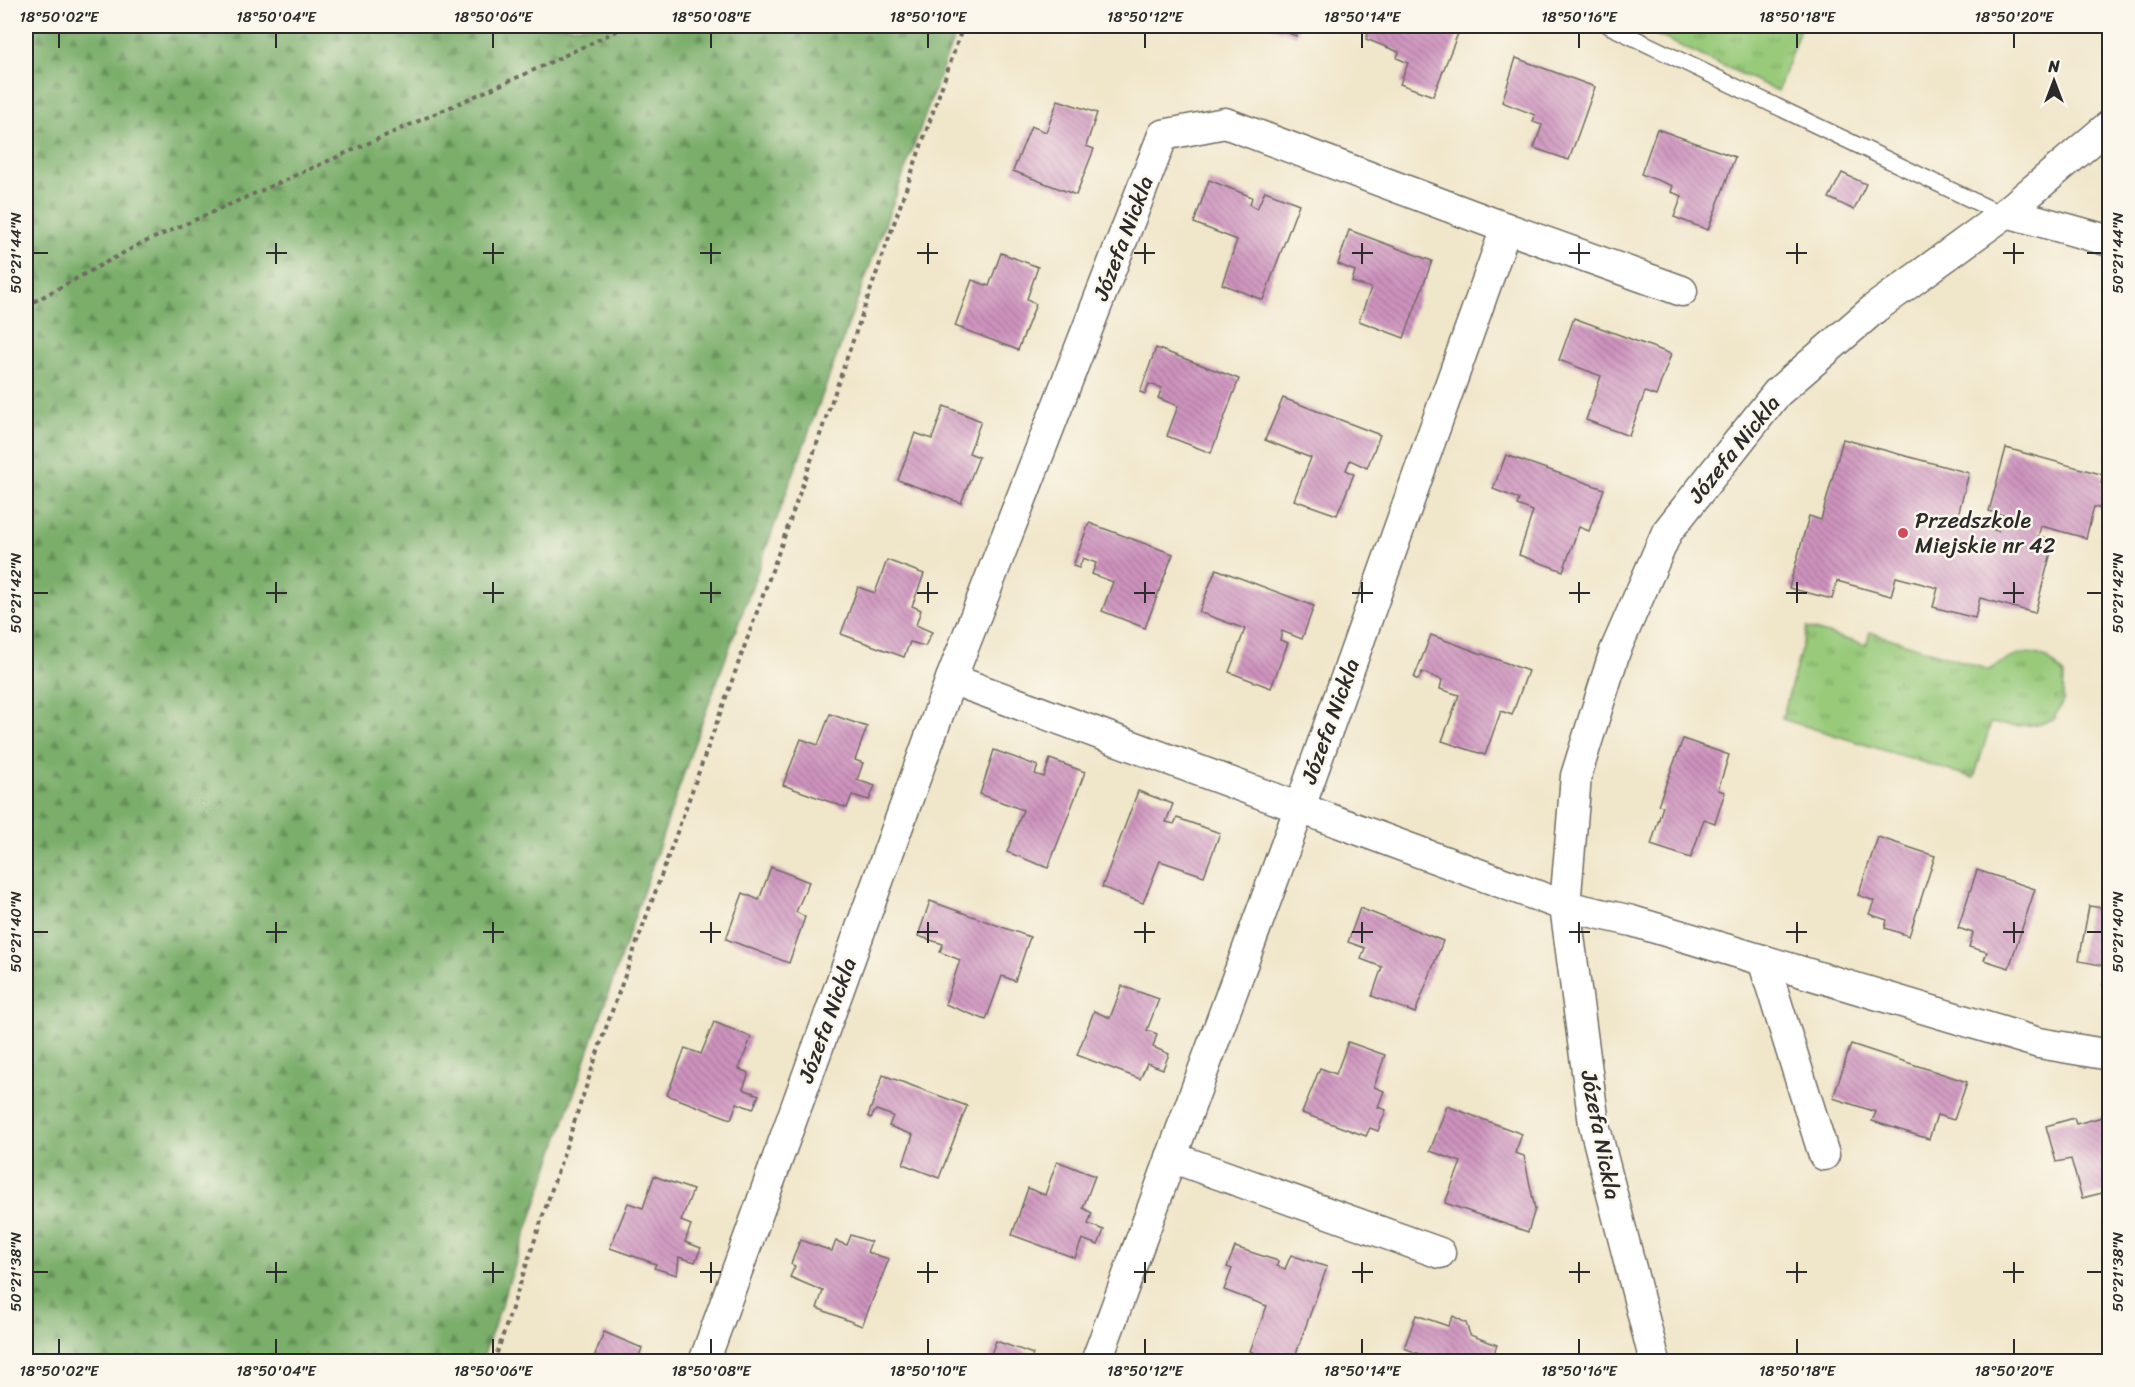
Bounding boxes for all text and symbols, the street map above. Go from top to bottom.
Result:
text: 18°50'02"E [20,4,100,30]
text: 18°50'04"E [236,4,317,30]
text: 18°50'06"E [454,4,534,30]
text: 18°50'08"E [671,4,752,30]
text: 18°50'10"E [890,4,968,30]
text: 18°50'12"E [1107,4,1185,30]
text: 18°50'14"E [1324,4,1402,30]
text: 18°50'16"E [1541,4,1618,30]
text: 18°50'18"E [1759,4,1837,30]
text: 18°50'20"E [1975,4,2055,30]
north arrow [2024,51,2084,111]
text: N [2047,52,2060,81]
street label: Józefa Nickla [1081,170,1165,307]
text: 50°21'44"N [3,212,29,294]
text: 50°21'44"N [2105,212,2131,294]
street label: Józefa Nickla [1677,386,1790,513]
place label: Przedszkole Miejskie nr 42 [1915,501,2056,565]
marker: Przedszkole Miejskie nr 42 [1896,526,1910,540]
text: 50°21'42"N [3,552,29,633]
text: 50°21'42"N [2105,552,2131,633]
street label: Józefa Nickla [1289,653,1371,790]
text: 50°21'40"N [3,891,29,973]
text: 50°21'40"N [2105,891,2131,973]
street label: Józefa Nickla [786,952,868,1089]
street label: Józefa Nickla [1569,1066,1633,1203]
text: 50°21'38"N [3,1232,29,1312]
text: 50°21'38"N [2105,1232,2131,1312]
text: 18°50'02"E [20,1358,100,1384]
text: 18°50'04"E [236,1358,317,1384]
text: 18°50'06"E [454,1358,534,1384]
text: 18°50'08"E [671,1358,752,1384]
text: 18°50'10"E [890,1358,968,1384]
text: 18°50'12"E [1107,1358,1185,1384]
text: 18°50'14"E [1324,1358,1402,1384]
text: 18°50'16"E [1541,1358,1618,1384]
text: 18°50'18"E [1759,1358,1837,1384]
text: 18°50'20"E [1975,1358,2055,1384]

